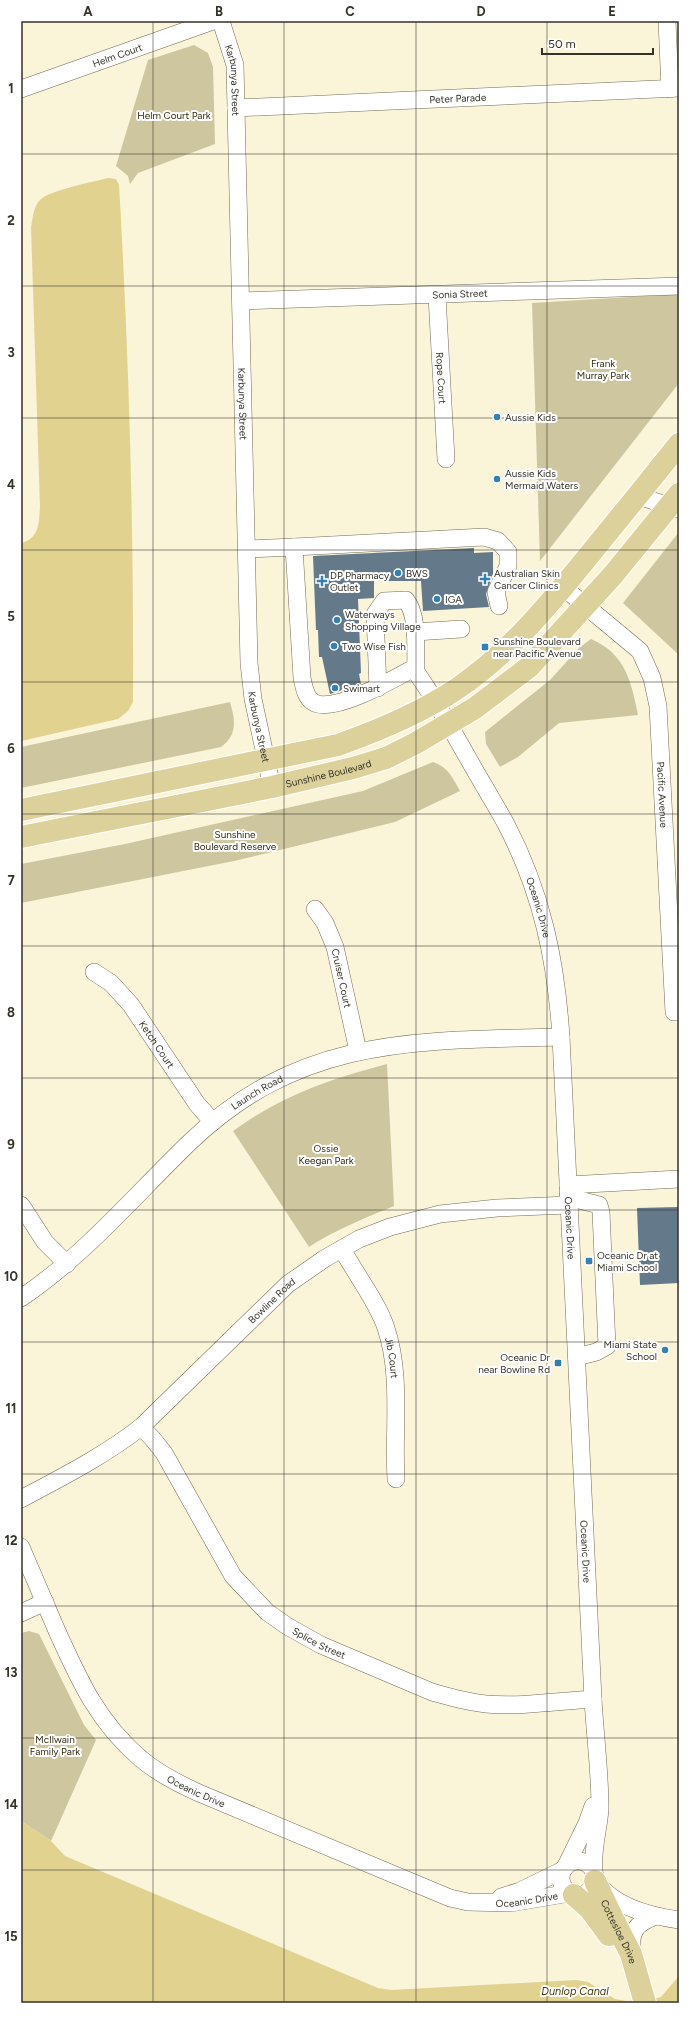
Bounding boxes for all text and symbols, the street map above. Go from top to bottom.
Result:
text: A [83,4,93,19]
text: B [215,4,223,19]
text: C [345,4,355,19]
text: D [476,4,486,19]
text: E [608,4,616,19]
scale bar [542,30,653,56]
text: 50 m [548,37,576,51]
street label: Helm Court [91,41,144,70]
street label: Karbunya Street [222,43,242,116]
text: 1 [8,81,14,96]
street label: Peter Parade [429,91,487,106]
park label: Helm Court Park [137,109,211,122]
text: 2 [7,213,15,228]
street label: Sonia Street [432,287,488,301]
text: 3 [7,345,15,360]
street label: Rope Court [433,352,449,404]
park label: Frank Murray Park [577,357,629,382]
street label: Karbunya Street [235,367,250,440]
place label: Aussie Kids [505,411,556,424]
marker: Aussie Kids [492,412,502,422]
place label: Aussie Kids Mermaid Waters [505,467,578,492]
marker: Aussie Kids Mermaid Waters [492,474,502,484]
text: 4 [7,477,15,492]
place label: BWS [406,567,428,580]
place label: Australian Skin Cancer Clinics [494,567,560,592]
marker: BWS [393,568,403,578]
place label: DP Pharmacy Outlet [330,569,390,594]
marker: Australian Skin Cancer Clinics [479,573,491,585]
marker: DP Pharmacy Outlet [317,576,327,586]
place label: IGA [445,593,462,606]
marker: IGA [432,594,442,604]
place label: Waterways Shopping Village [345,608,421,633]
text: 5 [7,609,15,624]
marker: Waterways Shopping Village [332,615,342,625]
place label: Sunshine Boulevard near Pacific Avenue [493,635,582,660]
place label: Two Wise Fish [342,640,406,653]
marker: Two Wise Fish [329,641,339,651]
marker: Sunshine Boulevard near Pacific Avenue [480,642,490,652]
place label: Swimart [343,682,380,695]
marker: Swimart [330,683,340,693]
street label: Karbunya Street [245,691,273,764]
text: 6 [7,741,15,756]
street label: Sunshine Boulevard [284,757,373,791]
street label: Pacific Avenue [654,761,670,829]
park label: Sunshine Boulevard Reserve [194,828,277,853]
text: 7 [7,873,15,888]
street label: Oceanic Drive [523,875,553,940]
street label: Cruiser Court [329,947,354,1009]
text: 8 [7,1005,15,1020]
street label: Ketch Court [136,1018,177,1071]
street label: Launch Road [229,1072,285,1113]
text: 9 [7,1137,15,1152]
park label: Ossie Keegan Park [299,1142,354,1167]
street label: Oceanic Drive [562,1196,578,1260]
place label: Oceanic Dr at Miami School [597,1249,658,1274]
marker: Oceanic Dr at Miami School [584,1256,594,1266]
text: 10 [4,1269,18,1284]
street label: Bowline Road [245,1275,298,1326]
street label: Jib Court [382,1336,401,1379]
place label: Miami State School [604,1338,658,1363]
marker: Miami State School [660,1345,670,1355]
place label: Oceanic Dr near Bowline Rd [478,1351,551,1376]
marker: Oceanic Dr near Bowline Rd [553,1358,563,1368]
text: 11 [6,1401,16,1416]
street label: Oceanic Drive [577,1520,593,1584]
text: 12 [4,1533,18,1548]
street label: Splice Street [290,1624,348,1662]
text: 13 [5,1665,17,1680]
park label: McIlwain Family Park [30,1733,80,1758]
street label: Oceanic Drive [165,1772,228,1810]
text: 14 [4,1797,18,1812]
street label: Oceanic Drive [496,1889,560,1910]
street label: Cottesloe Drive [598,1897,640,1966]
text: 15 [4,1929,18,1944]
water label: Dunlop Canal [541,1985,609,1998]

